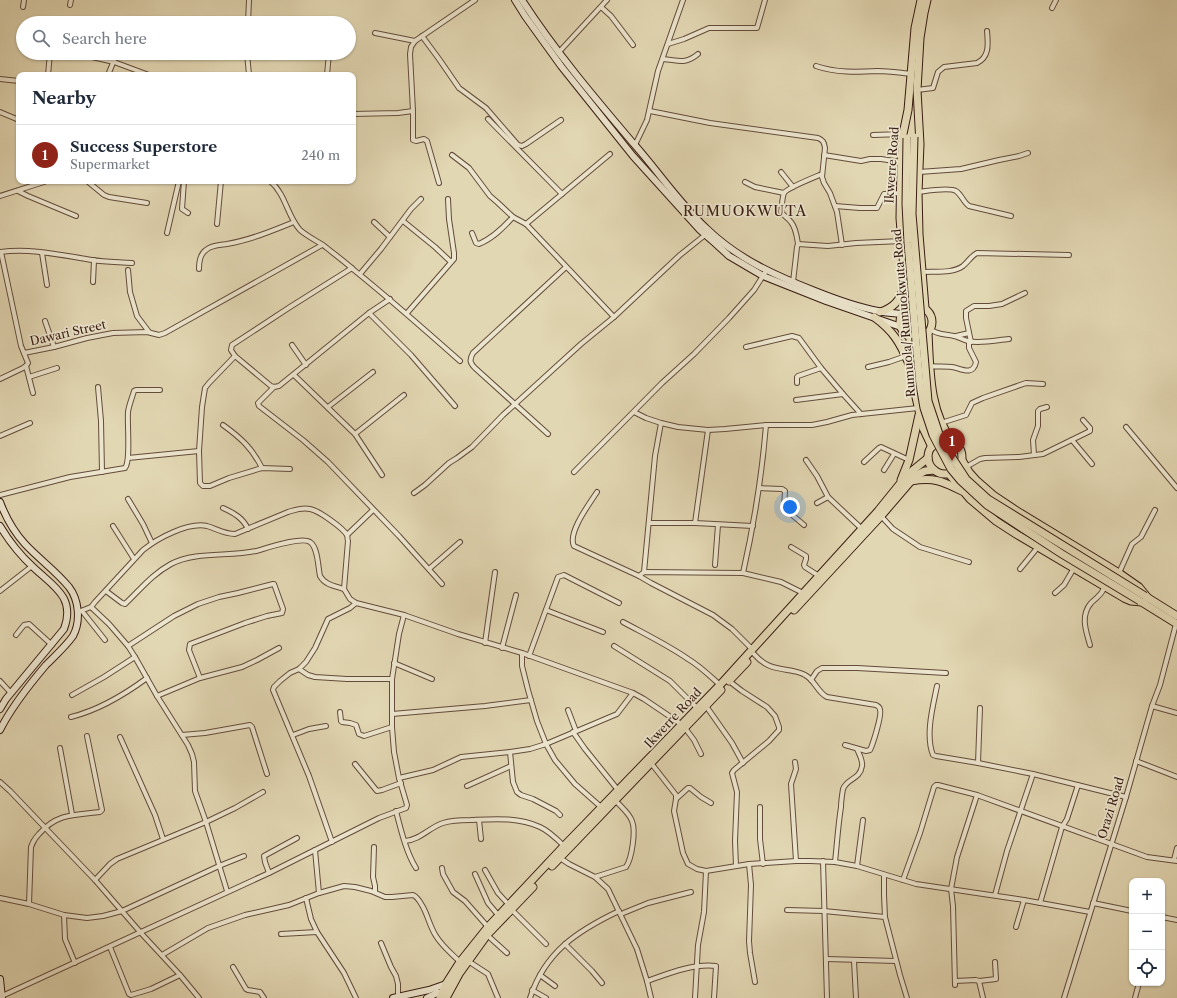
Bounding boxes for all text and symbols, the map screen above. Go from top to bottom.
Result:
search box [16,16,356,60]
icon: search [30,27,52,49]
text: Search here [62,29,147,48]
text: Nearby [32,88,96,108]
street label: Ikwerre Road [881,125,902,204]
text: Success Superstore [70,137,217,156]
text: 1 [42,147,48,163]
text: 240 m [301,147,340,163]
text: Supermarket [70,156,150,172]
district label: RUMUOKWUTA [683,202,807,220]
street label: Rumuola/ Rumuokwuta Road [889,228,918,398]
street label: Dawari Street [28,316,108,349]
pin: 1 [939,428,965,461]
your location [780,497,800,517]
street label: Ikwerre Road [641,684,705,751]
street label: Orazi Road [1094,774,1127,841]
map controls [1129,878,1165,986]
button: + [1129,878,1165,914]
button: − [1129,914,1165,950]
button: locate [1129,950,1165,986]

